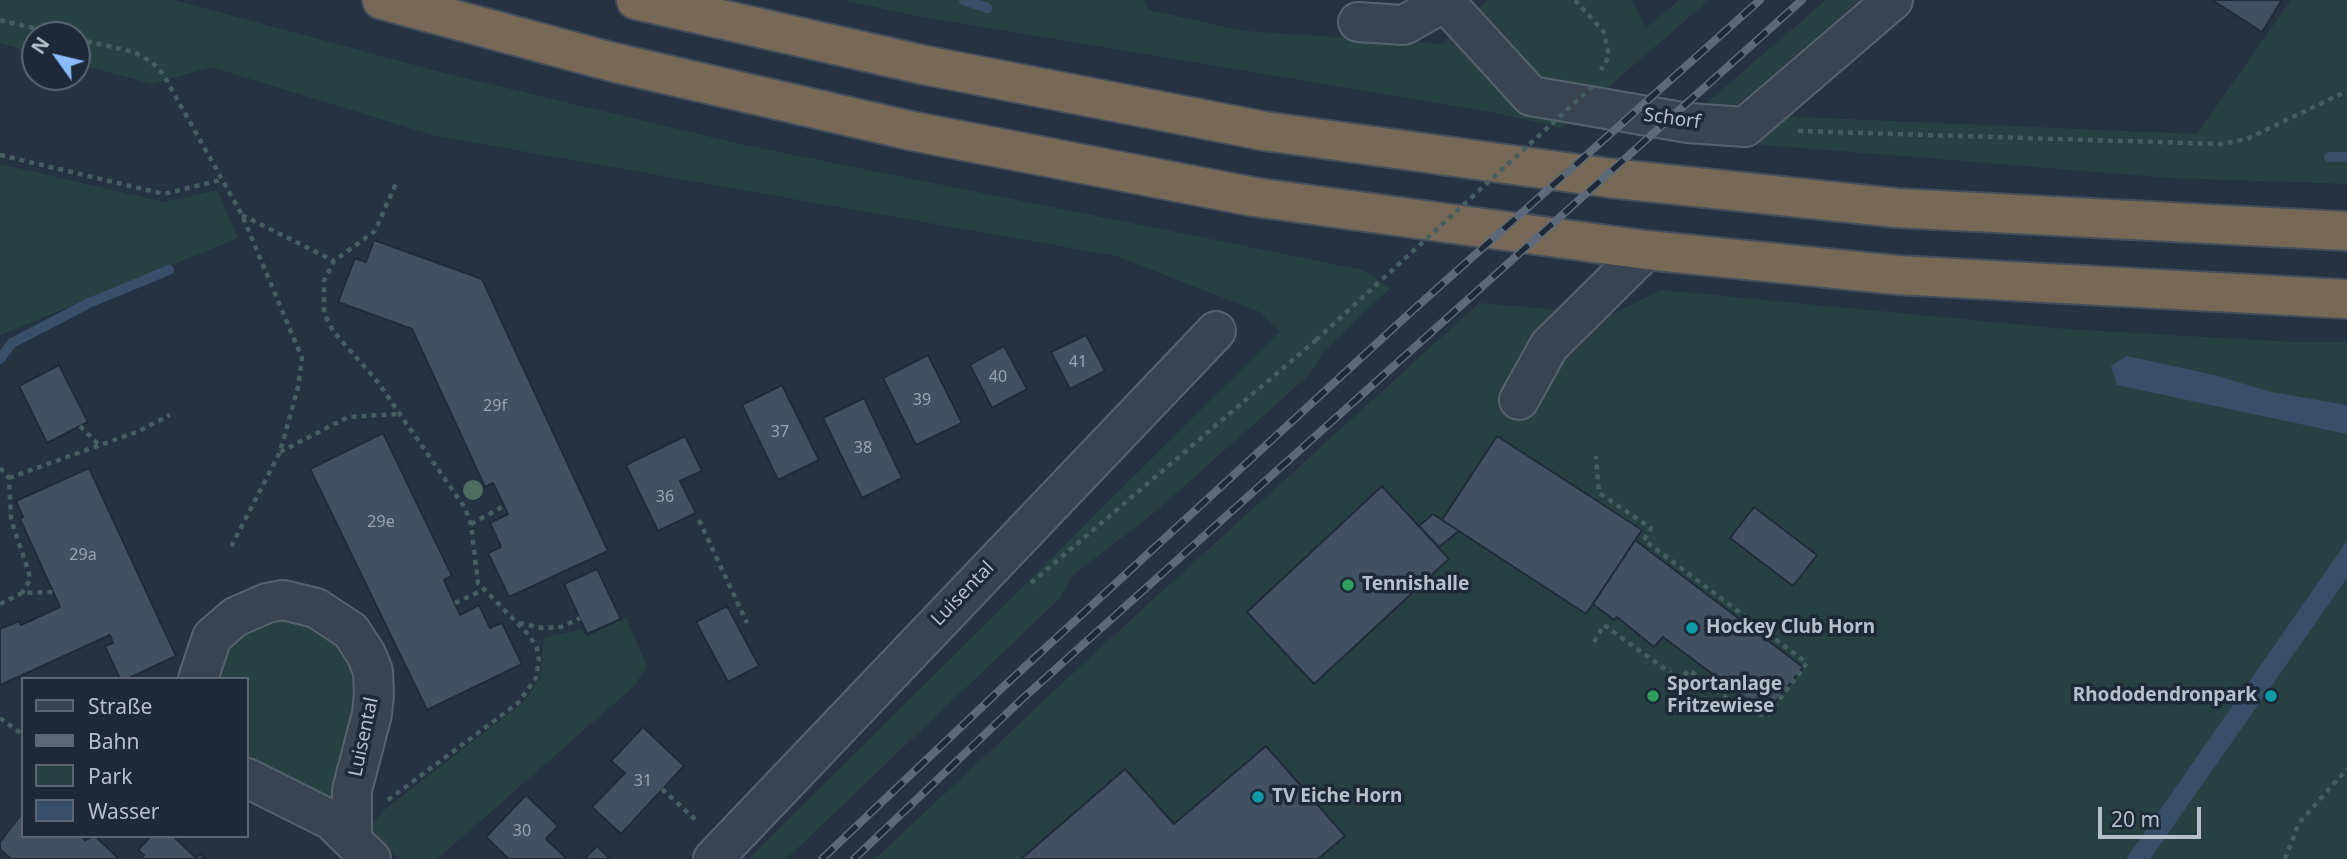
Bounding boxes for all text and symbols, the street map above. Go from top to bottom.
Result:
north arrow [21,21,91,91]
text: N [25,32,55,59]
street label: Schorf [1642,104,1702,134]
house number: 41 [1069,352,1087,372]
house number: 40 [989,367,1007,387]
house number: 39 [913,390,931,410]
house number: 29f [483,396,507,416]
house number: 37 [771,422,789,442]
house number: 38 [854,438,872,458]
house number: 36 [656,487,674,507]
house number: 29e [367,512,395,532]
house number: 29a [69,545,97,565]
street label: Luisental [927,557,999,631]
place label: Tennishalle [1362,574,1469,596]
marker: Tennishalle [1340,577,1356,593]
place label: Hockey Club Horn [1706,617,1875,639]
marker: Hockey Club Horn [1684,620,1700,636]
place label: Sportanlage Fritzewiese [1667,674,1782,718]
legend [21,677,248,838]
place label: Rhododendronpark [2073,685,2257,707]
marker: Sportanlage Fritzewiese [1645,688,1661,704]
marker: Rhododendronpark [2263,688,2279,704]
text: Straße [88,692,152,720]
street label: Luisental [344,695,384,779]
text: Bahn [88,727,139,755]
text: Park [88,762,132,790]
house number: 31 [634,771,652,791]
place label: TV Eiche Horn [1272,786,1402,808]
marker: TV Eiche Horn [1250,789,1266,805]
scale bar [2102,792,2205,836]
text: Wasser [88,797,160,825]
text: 20 m [2111,805,2160,833]
house number: 30 [513,821,531,841]

